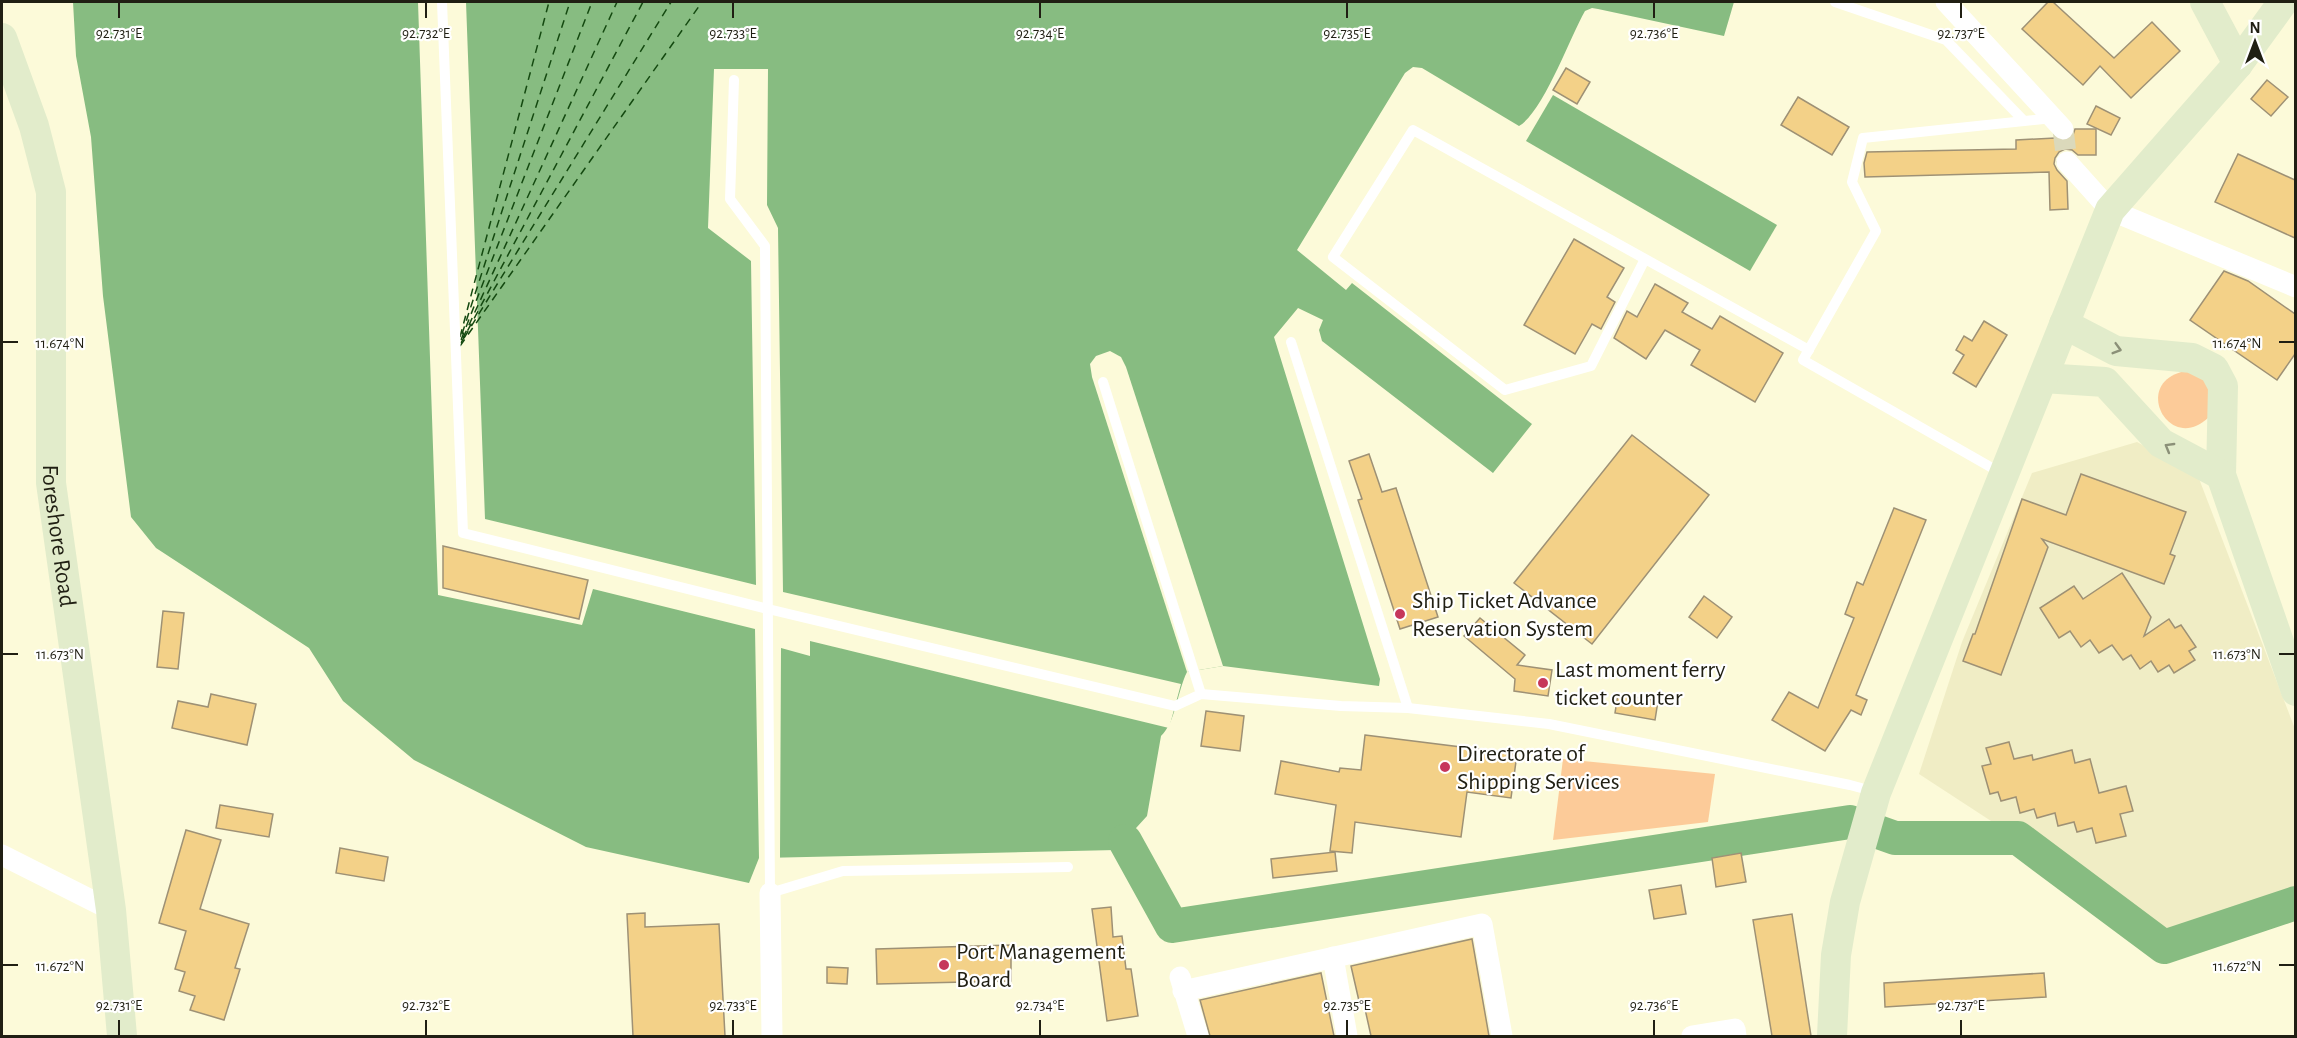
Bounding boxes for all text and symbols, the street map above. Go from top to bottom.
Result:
north arrow [2225,12,2285,72]
text: N [2249,20,2261,36]
text: 92.731°E [96,26,142,41]
text: 92.732°E [402,26,450,41]
text: 92.733°E [709,26,757,41]
text: 92.734°E [1016,26,1064,41]
text: 92.735°E [1323,26,1371,41]
text: 92.736°E [1630,26,1678,41]
text: 92.737°E [1937,26,1985,41]
text: 11.674°N [36,336,84,351]
text: 11.674°N [2213,336,2261,351]
one-way arrow [2111,342,2122,354]
one-way arrow [2165,443,2176,454]
street label: Foreshore Road [38,465,79,609]
place label: Ship Ticket Advance Reservation System [1412,589,1597,641]
marker: Ship Ticket Advance Reservation System [1393,607,1407,621]
text: 11.673°N [36,647,84,662]
text: 11.673°N [2213,647,2261,662]
place label: Last moment ferry ticket counter [1555,658,1726,710]
marker: Last moment ferry ticket counter [1536,676,1550,690]
place label: Directorate of Shipping Services [1457,742,1620,794]
marker: Directorate of Shipping Services [1438,760,1452,774]
place label: Port Management Board [956,940,1125,992]
marker: Port Management Board [937,958,951,972]
text: 11.672°N [36,959,84,974]
text: 11.672°N [2213,959,2261,974]
text: 92.731°E [96,998,142,1013]
text: 92.732°E [402,998,450,1013]
text: 92.733°E [709,998,757,1013]
text: 92.734°E [1016,998,1064,1013]
text: 92.735°E [1323,998,1371,1013]
text: 92.736°E [1630,998,1678,1013]
text: 92.737°E [1937,998,1985,1013]

